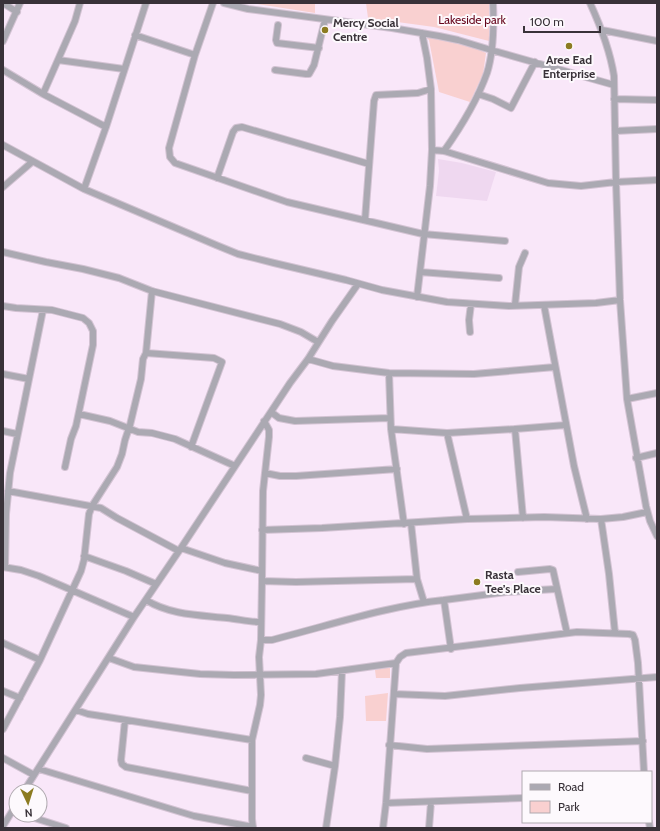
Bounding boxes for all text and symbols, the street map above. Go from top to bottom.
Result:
scale bar [524,8,600,34]
park label: Lakeside park [438,12,506,27]
text: 100 m [530,14,564,29]
place label: Mercy Social Centre [333,15,399,44]
marker: Mercy Social Centre [320,25,330,35]
marker: Aree Ead Enterprise [564,41,574,51]
place label: Aree Ead Enterprise [543,52,595,81]
place label: Rasta Tee’s Place [485,567,541,596]
marker: Rasta Tee’s Place [472,577,482,587]
legend [522,771,652,823]
text: Road [558,779,584,794]
north arrow [8,783,48,823]
text: Park [558,799,580,814]
text: N [24,806,33,820]

